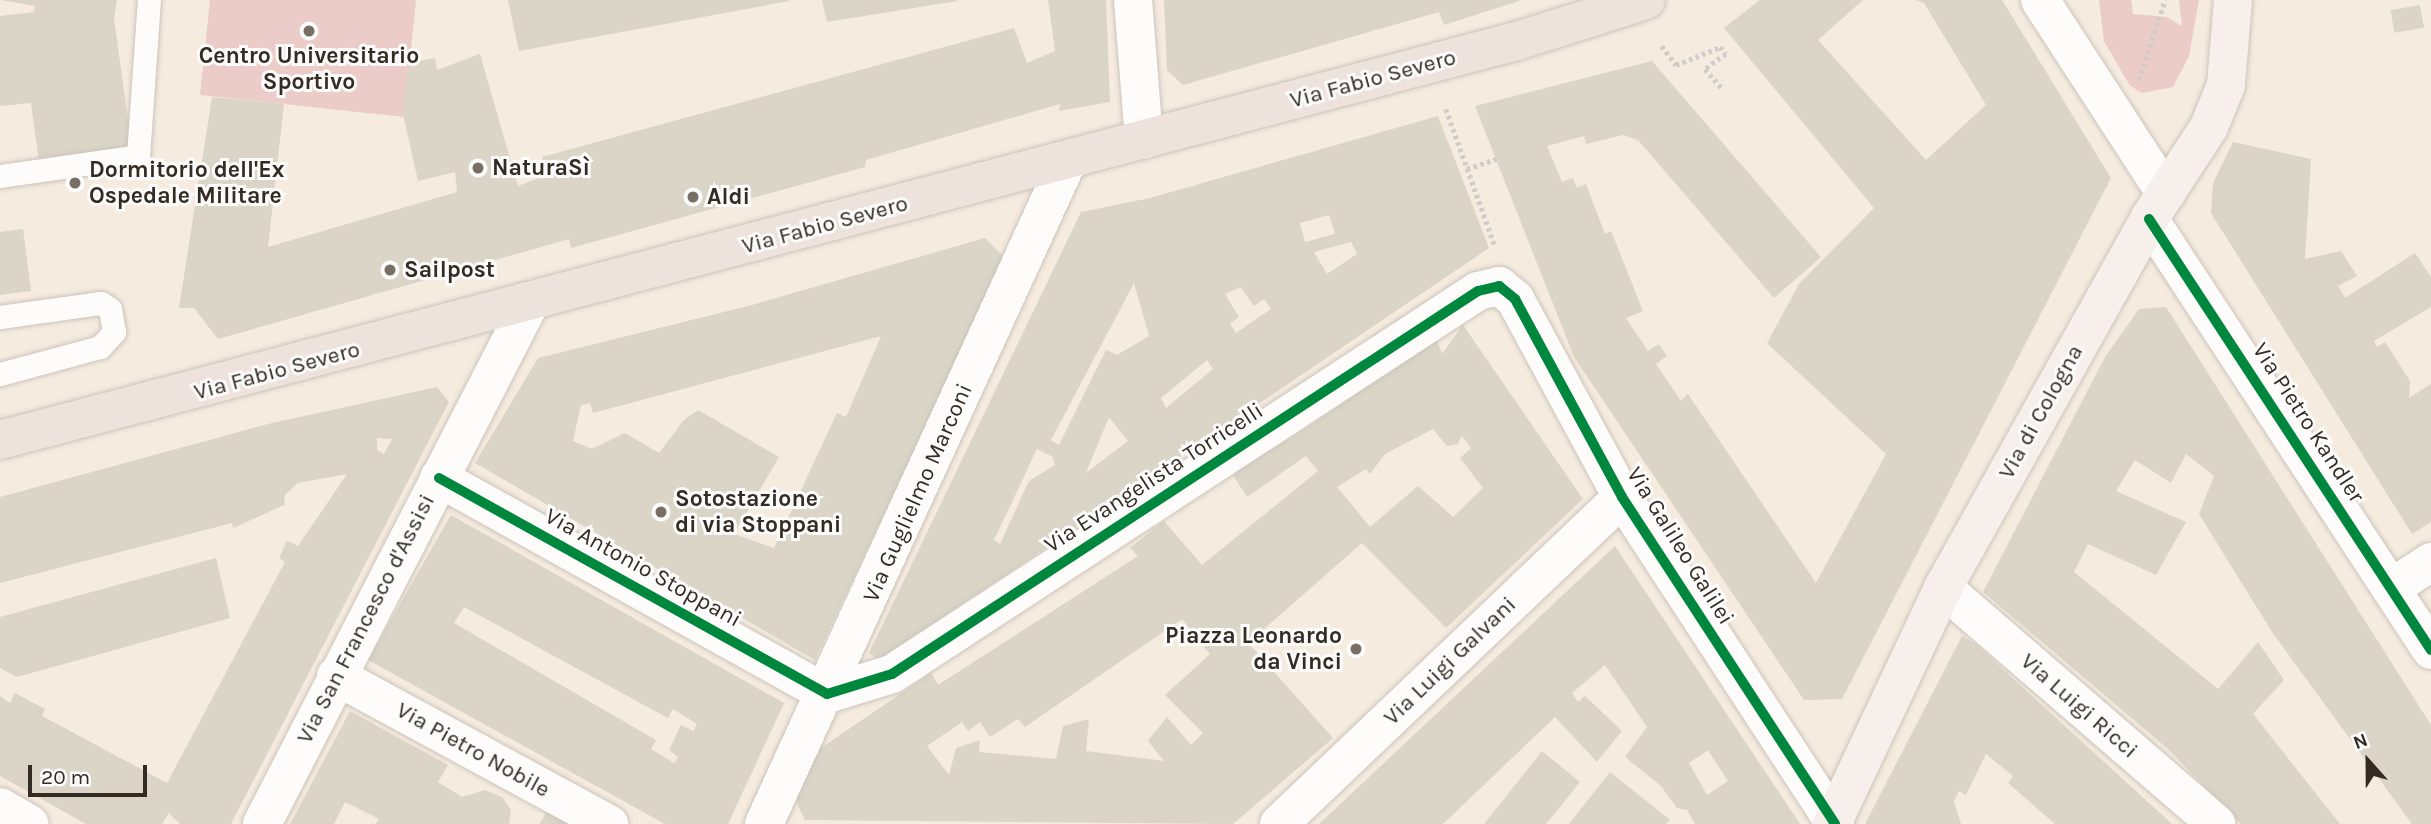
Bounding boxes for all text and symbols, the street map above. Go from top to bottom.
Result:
marker: Centro Universitario Sportivo [301,23,317,39]
place label: Centro Universitario Sportivo [199,42,419,96]
street label: Via Fabio Severo [1287,44,1459,114]
place label: NaturaSì [492,154,590,182]
place label: Dormitorio dell'Ex Ospedale Militare [89,156,284,210]
marker: NaturaSì [470,160,486,176]
marker: Dormitorio dell'Ex Ospedale Militare [67,175,83,191]
place label: Aldi [707,183,750,211]
marker: Aldi [685,189,701,205]
street label: Via Fabio Severo [739,190,911,260]
place label: Sailpost [404,256,495,284]
marker: Sailpost [382,262,398,278]
street label: Via Fabio Severo [191,336,363,406]
street label: Via Pietro Kandler [2246,338,2370,508]
street label: Via di Cologna [1993,340,2089,484]
street label: Via Guglielmo Marconi [857,379,979,607]
street label: Via Evangelista Torricelli [1040,397,1268,559]
street label: Via Galileo Galilei [1620,462,1740,630]
place label: Sotostazione di via Stoppani [675,485,841,539]
street label: Via San Francesco d'Assisi [291,490,441,748]
street label: Via Antonio Stoppani [540,503,746,633]
marker: Sotostazione di via Stoppani [653,504,669,520]
street label: Via Luigi Galvani [1378,591,1522,731]
place label: Piazza Leonardo da Vinci [1165,622,1342,676]
marker: Piazza Leonardo da Vinci [1348,641,1364,657]
street label: Via Luigi Ricci [2015,648,2143,764]
street label: Via Pietro Nobile [391,696,555,804]
north arrow [2333,726,2403,796]
text: N [2350,729,2371,754]
scale bar [32,750,150,794]
text: 20 m [41,765,90,789]

